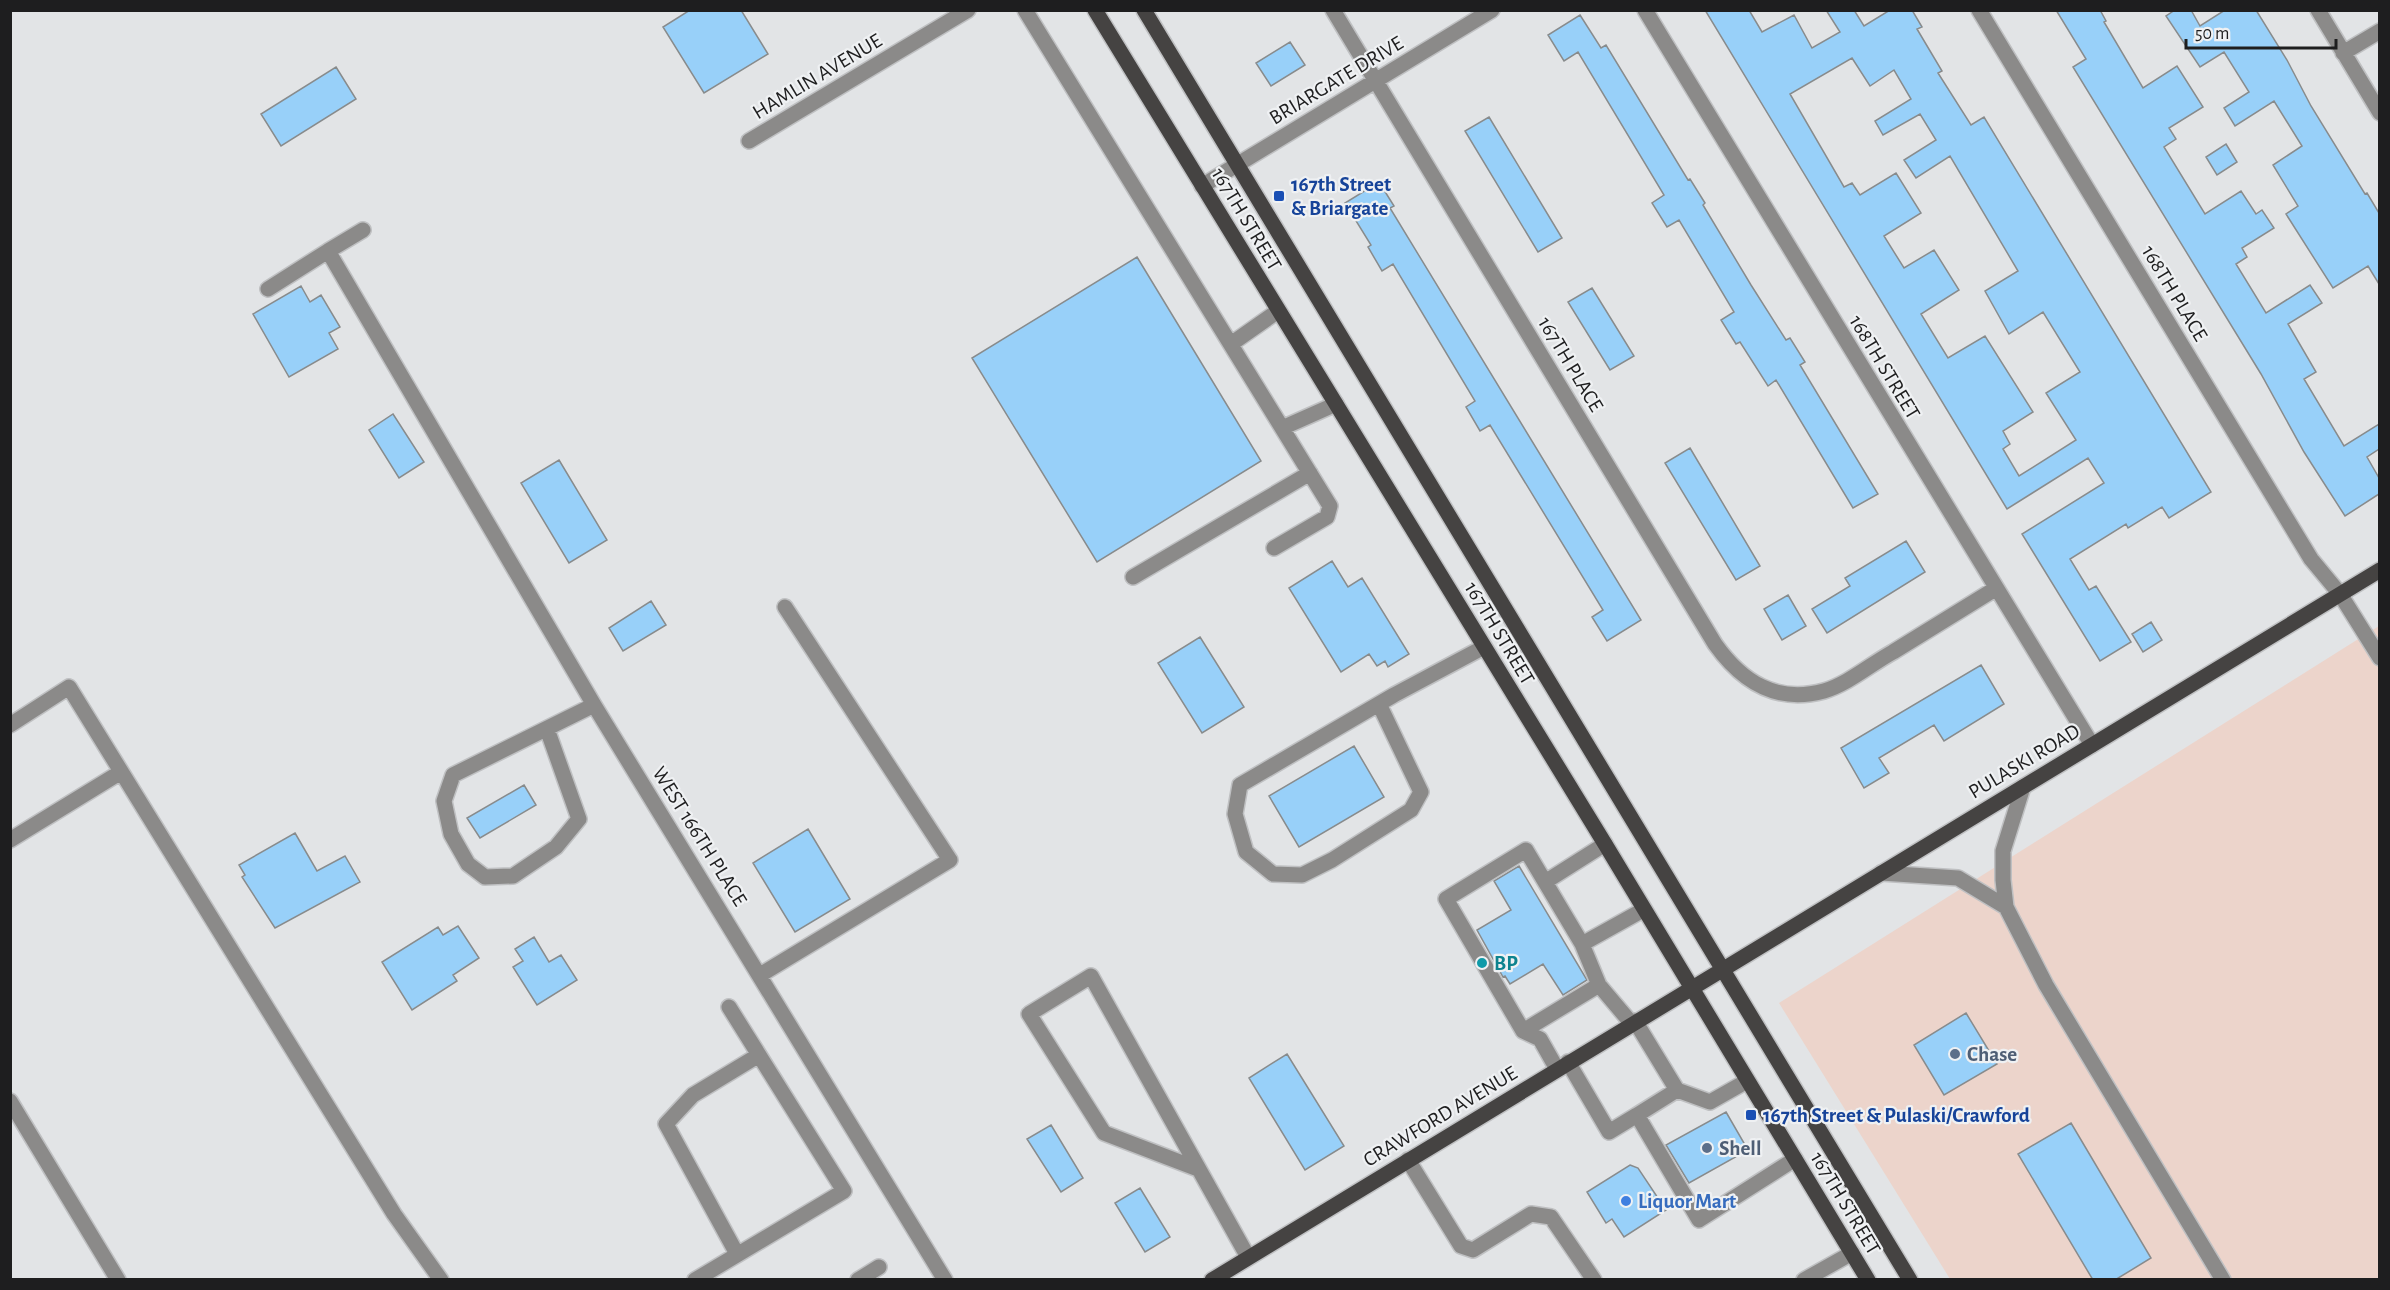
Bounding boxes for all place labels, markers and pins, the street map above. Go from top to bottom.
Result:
place label: 167th Street & Briargate [1291,174,1391,219]
marker: 167th Street & Briargate [1272,189,1286,203]
place label: BP [1494,953,1518,974]
marker: BP [1475,956,1489,970]
place label: Chase [1967,1044,2017,1065]
marker: Chase [1948,1047,1962,1061]
place label: 167th Street & Pulaski/Crawford [1763,1105,2030,1126]
marker: 167th Street & Pulaski/Crawford [1744,1108,1758,1122]
place label: Shell [1719,1138,1761,1159]
marker: Shell [1700,1141,1714,1155]
place label: Liquor Mart [1638,1191,1736,1212]
marker: Liquor Mart [1619,1194,1633,1208]

